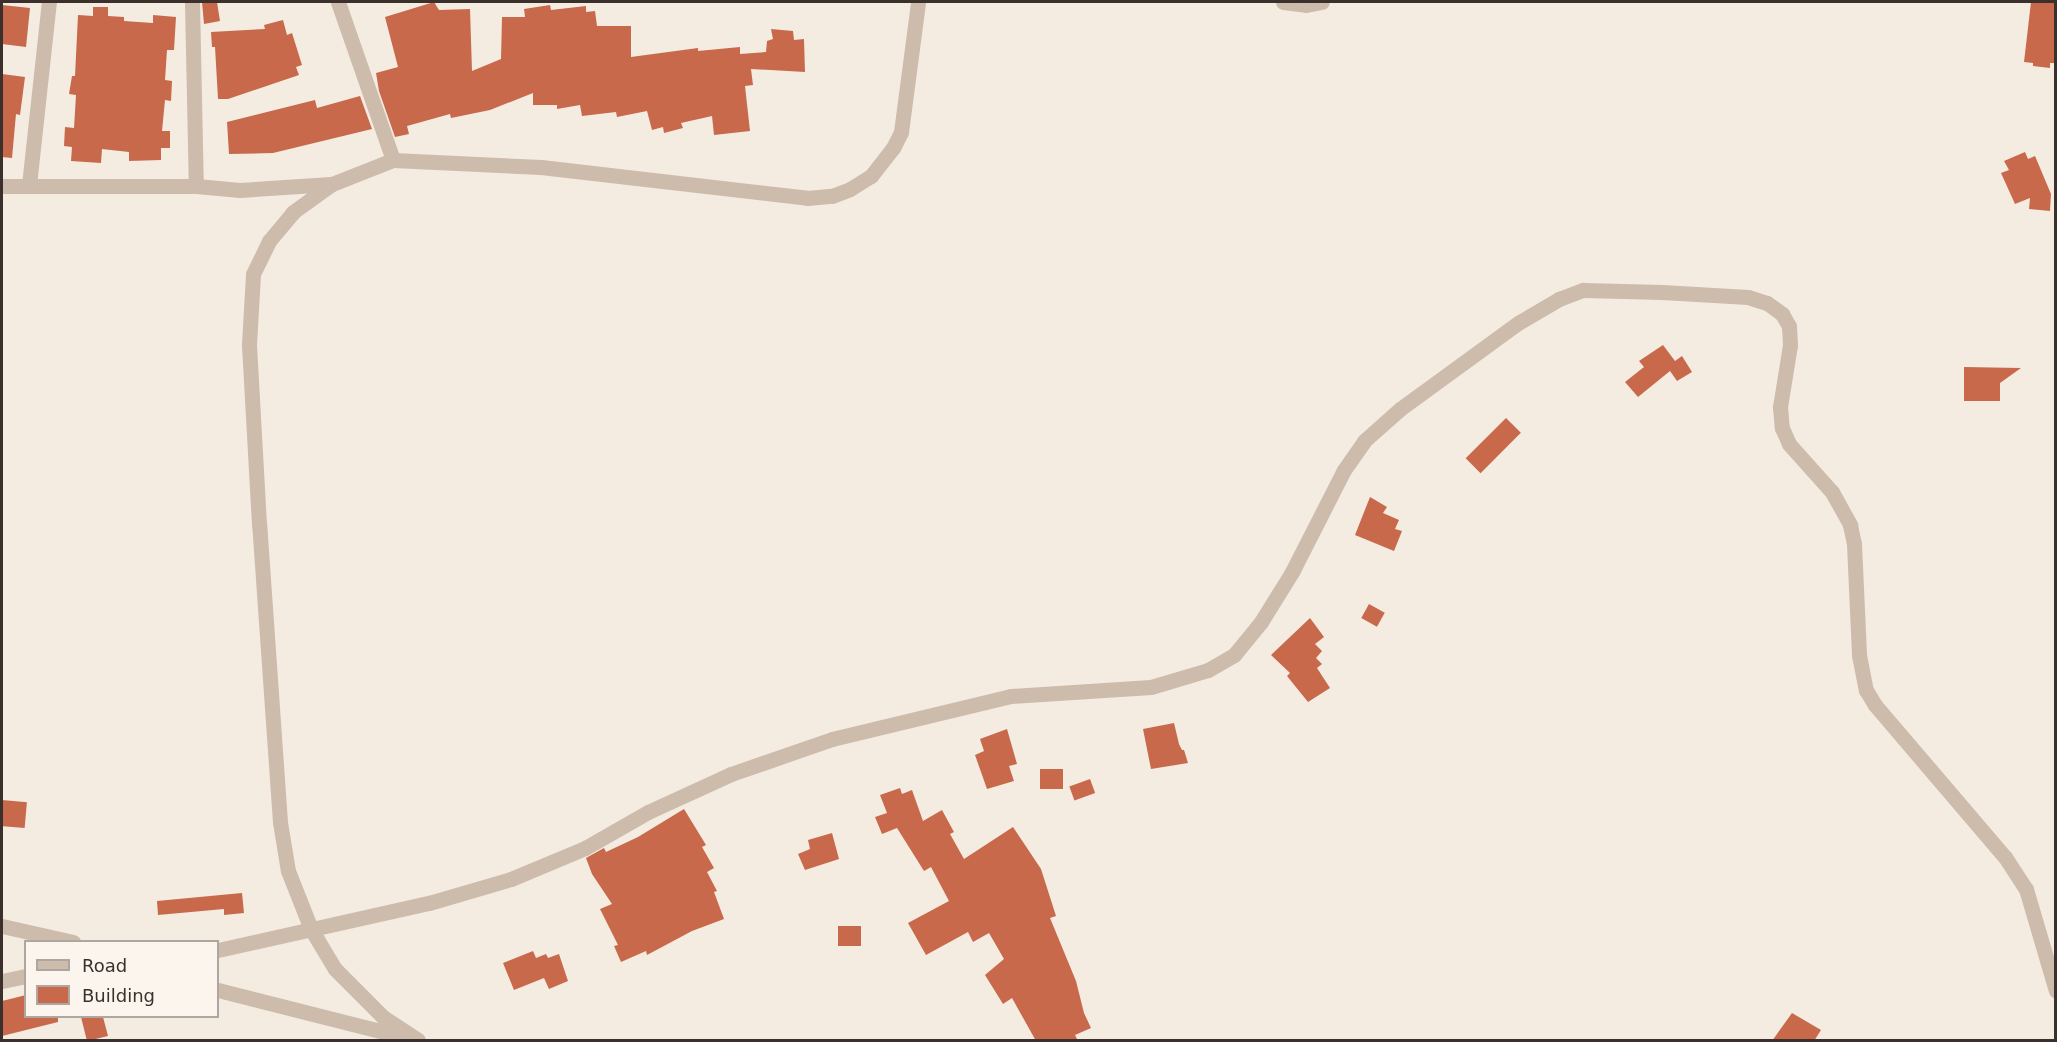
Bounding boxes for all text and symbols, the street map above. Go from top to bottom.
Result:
legend [24,940,219,1018]
text: Road [82,955,127,976]
text: Building [82,985,155,1006]

